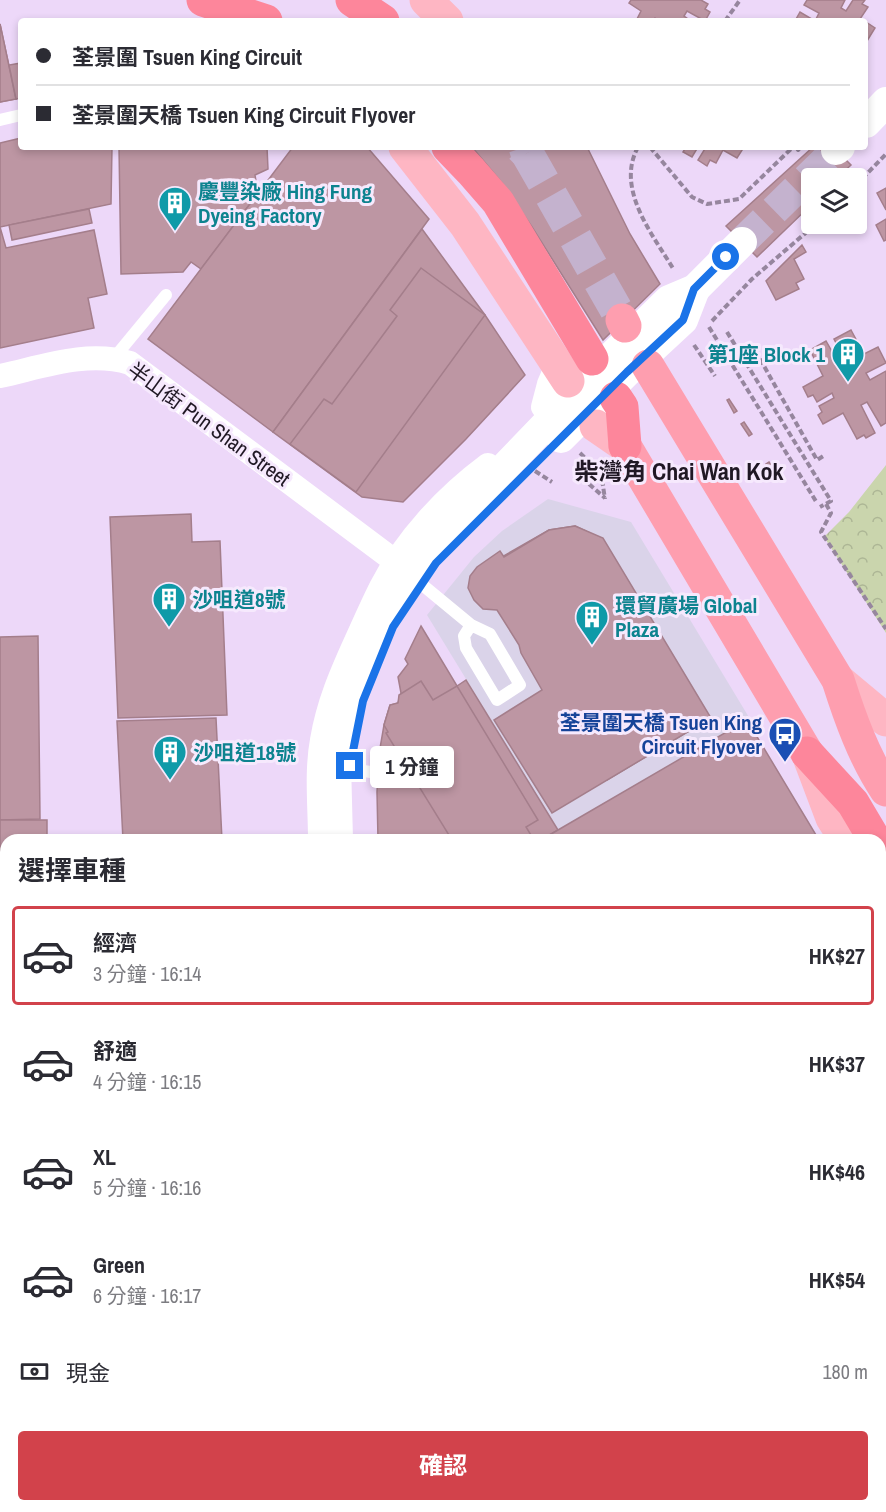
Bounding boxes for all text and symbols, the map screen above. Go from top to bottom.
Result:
text: 荃景圍 Tsuen King Circuit [72,42,302,72]
text: 荃景圍天橋 Tsuen King Circuit Flyover [72,100,415,130]
map controls [801,168,867,234]
button: layers [801,168,867,234]
place label: 慶豐染廠 Hing Fung Dyeing Factory [198,177,372,230]
building icon: 慶豐染廠 Hing Fung Dyeing Factory [157,185,193,232]
route start [712,243,739,270]
building icon: 第1座 Block 1 [830,336,866,383]
place label: 第1座 Block 1 [707,340,825,369]
street label: 半山街 Pun Shan Street [122,355,296,493]
district label: 柴灣角 Chai Wan Kok [574,455,784,487]
building icon: 沙咀道8號 [151,581,187,628]
place label: 沙咀道8號 [192,585,286,614]
place label: 環貿廣場 Global Plaza [615,591,757,644]
building icon: 環貿廣場 Global Plaza [574,599,610,646]
place label: 荃景圍天橋 Tsuen King Circuit Flyover [560,708,762,761]
bus stop icon: 荃景圍天橋 Tsuen King Circuit Flyover [767,716,803,763]
building icon: 沙咀道18號 [152,734,188,781]
place label: 沙咀道18號 [193,738,296,767]
callout: 1 分鐘 [371,745,455,787]
route end [336,752,363,779]
text: 1 分鐘 [385,753,439,780]
text: 選擇車種 [18,852,126,888]
text: 經濟 [93,928,137,958]
icon: car [21,929,75,983]
text: HK$27 [809,941,865,971]
text: 3 分鐘 · 16:14 [93,960,201,987]
text: 舒適 [93,1036,137,1066]
icon: car [21,1037,75,1091]
text: HK$37 [809,1049,865,1079]
text: 4 分鐘 · 16:15 [93,1068,201,1095]
text: XL [93,1142,116,1172]
icon: car [21,1145,75,1199]
text: HK$46 [809,1157,865,1187]
text: 5 分鐘 · 16:16 [93,1174,201,1201]
text: Green [93,1250,145,1280]
icon: car [21,1253,75,1307]
text: HK$54 [809,1265,865,1295]
text: 6 分鐘 · 16:17 [93,1282,201,1309]
icon: cash [18,1355,51,1388]
text: 現金 [66,1358,110,1388]
text: 180 m [822,1358,868,1385]
button: 確認 [18,1431,868,1500]

